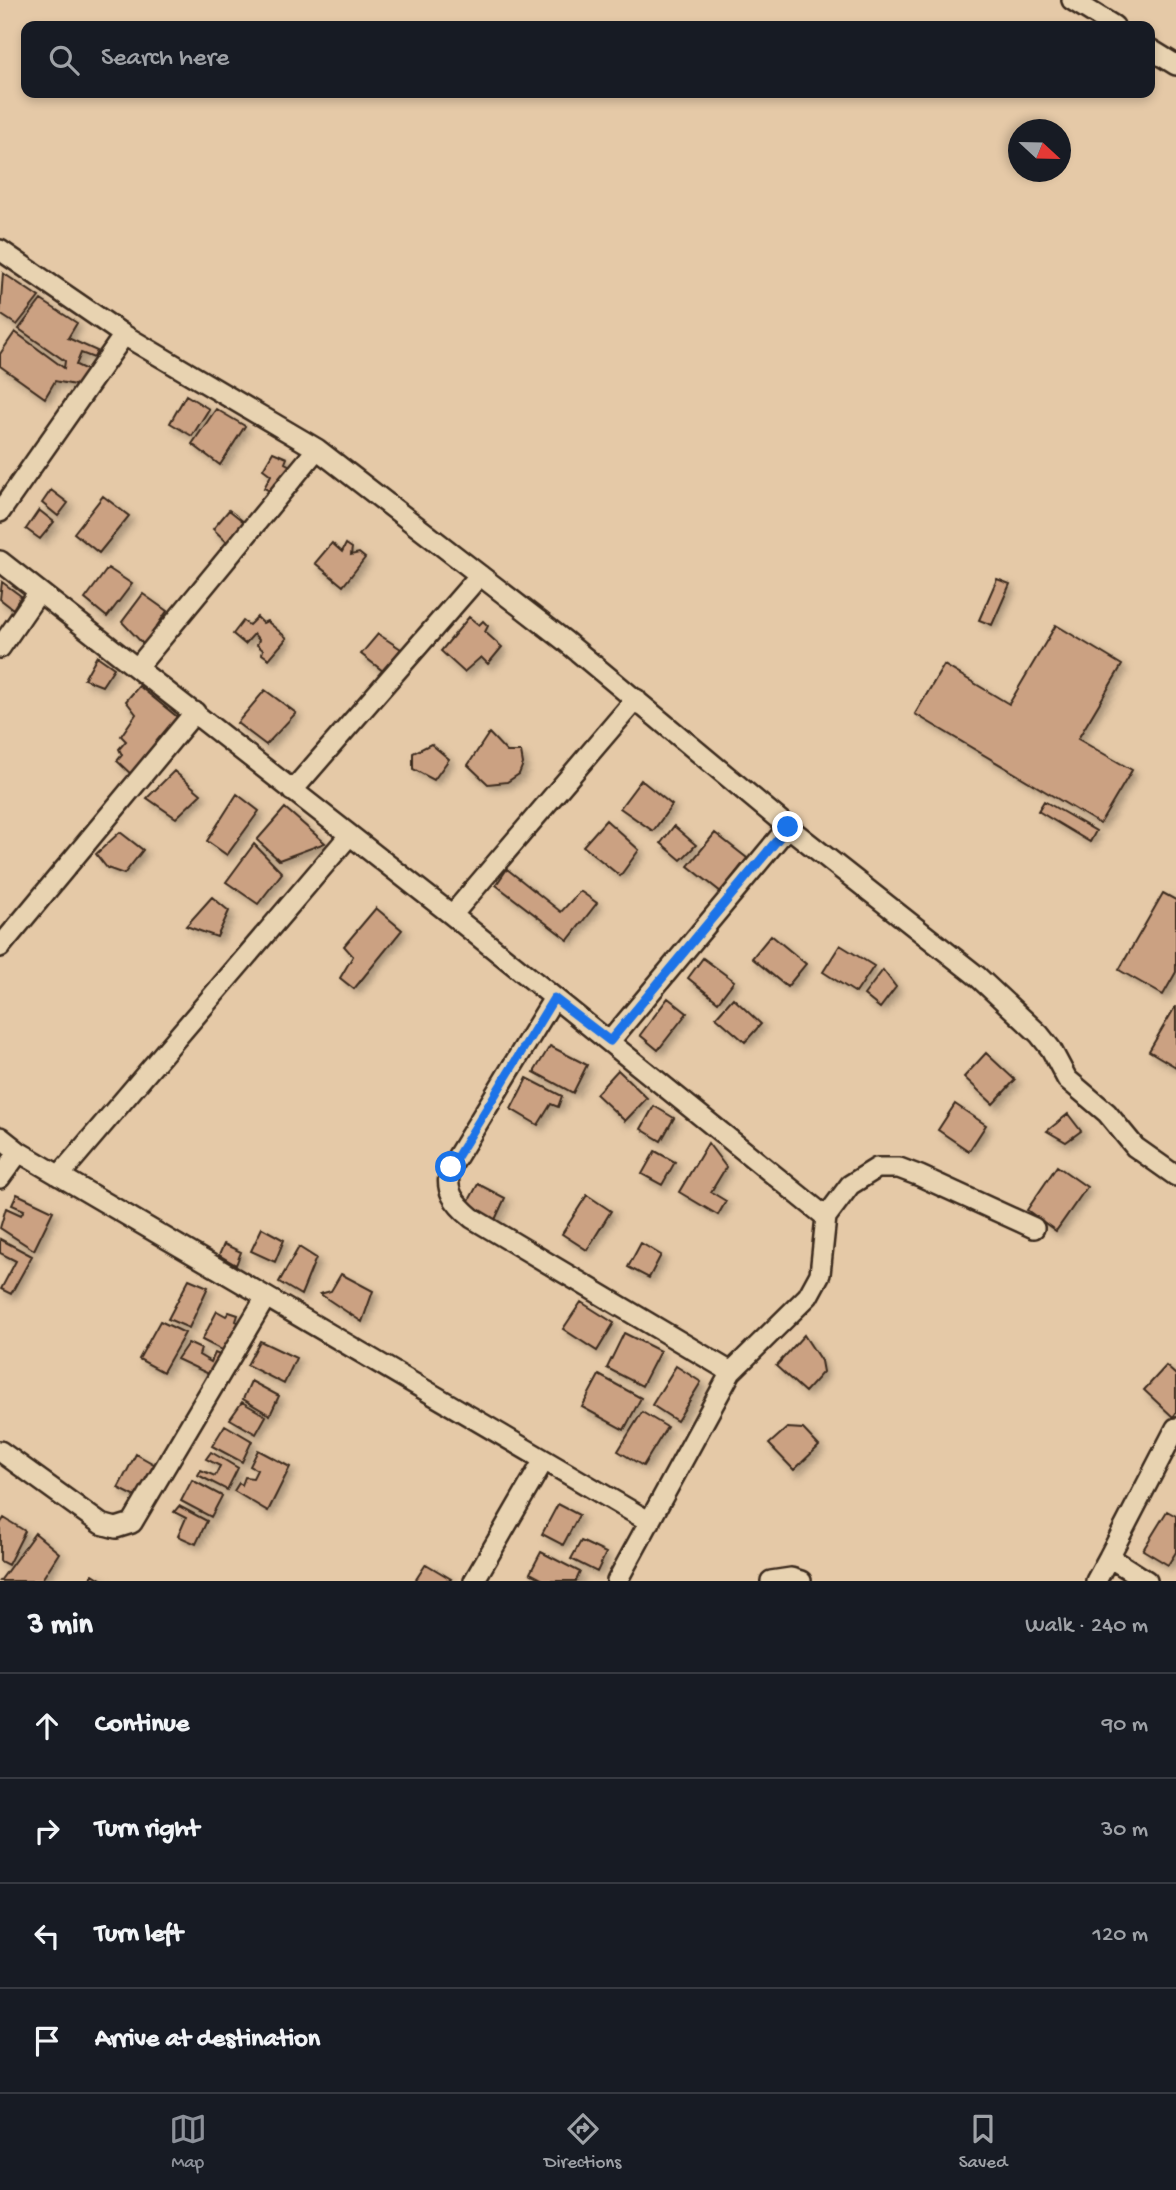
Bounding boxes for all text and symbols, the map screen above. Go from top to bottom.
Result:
search box [21,21,1155,98]
icon: search [45,41,83,79]
text: Search here [101,44,229,75]
north arrow [1008,119,1071,182]
route end [772,811,803,842]
route start [435,1151,466,1182]
text: 3 min [28,1609,93,1644]
text: Walk · 240 m [1025,1613,1148,1640]
icon: ahead [28,1707,66,1745]
text: Continue [95,1710,189,1741]
text: 90 m [1102,1712,1148,1739]
icon: right [28,1812,66,1850]
text: Turn right [95,1815,199,1846]
text: 30 m [1101,1817,1148,1844]
icon: left [28,1917,66,1955]
text: Turn left [95,1920,183,1951]
text: 120 m [1093,1922,1148,1949]
icon: arrive [28,2022,66,2060]
text: Arrive at destination [95,2025,320,2056]
tab: Map [169,2110,207,2175]
tab: Directions [544,2110,621,2175]
tab: Saved [959,2110,1007,2175]

